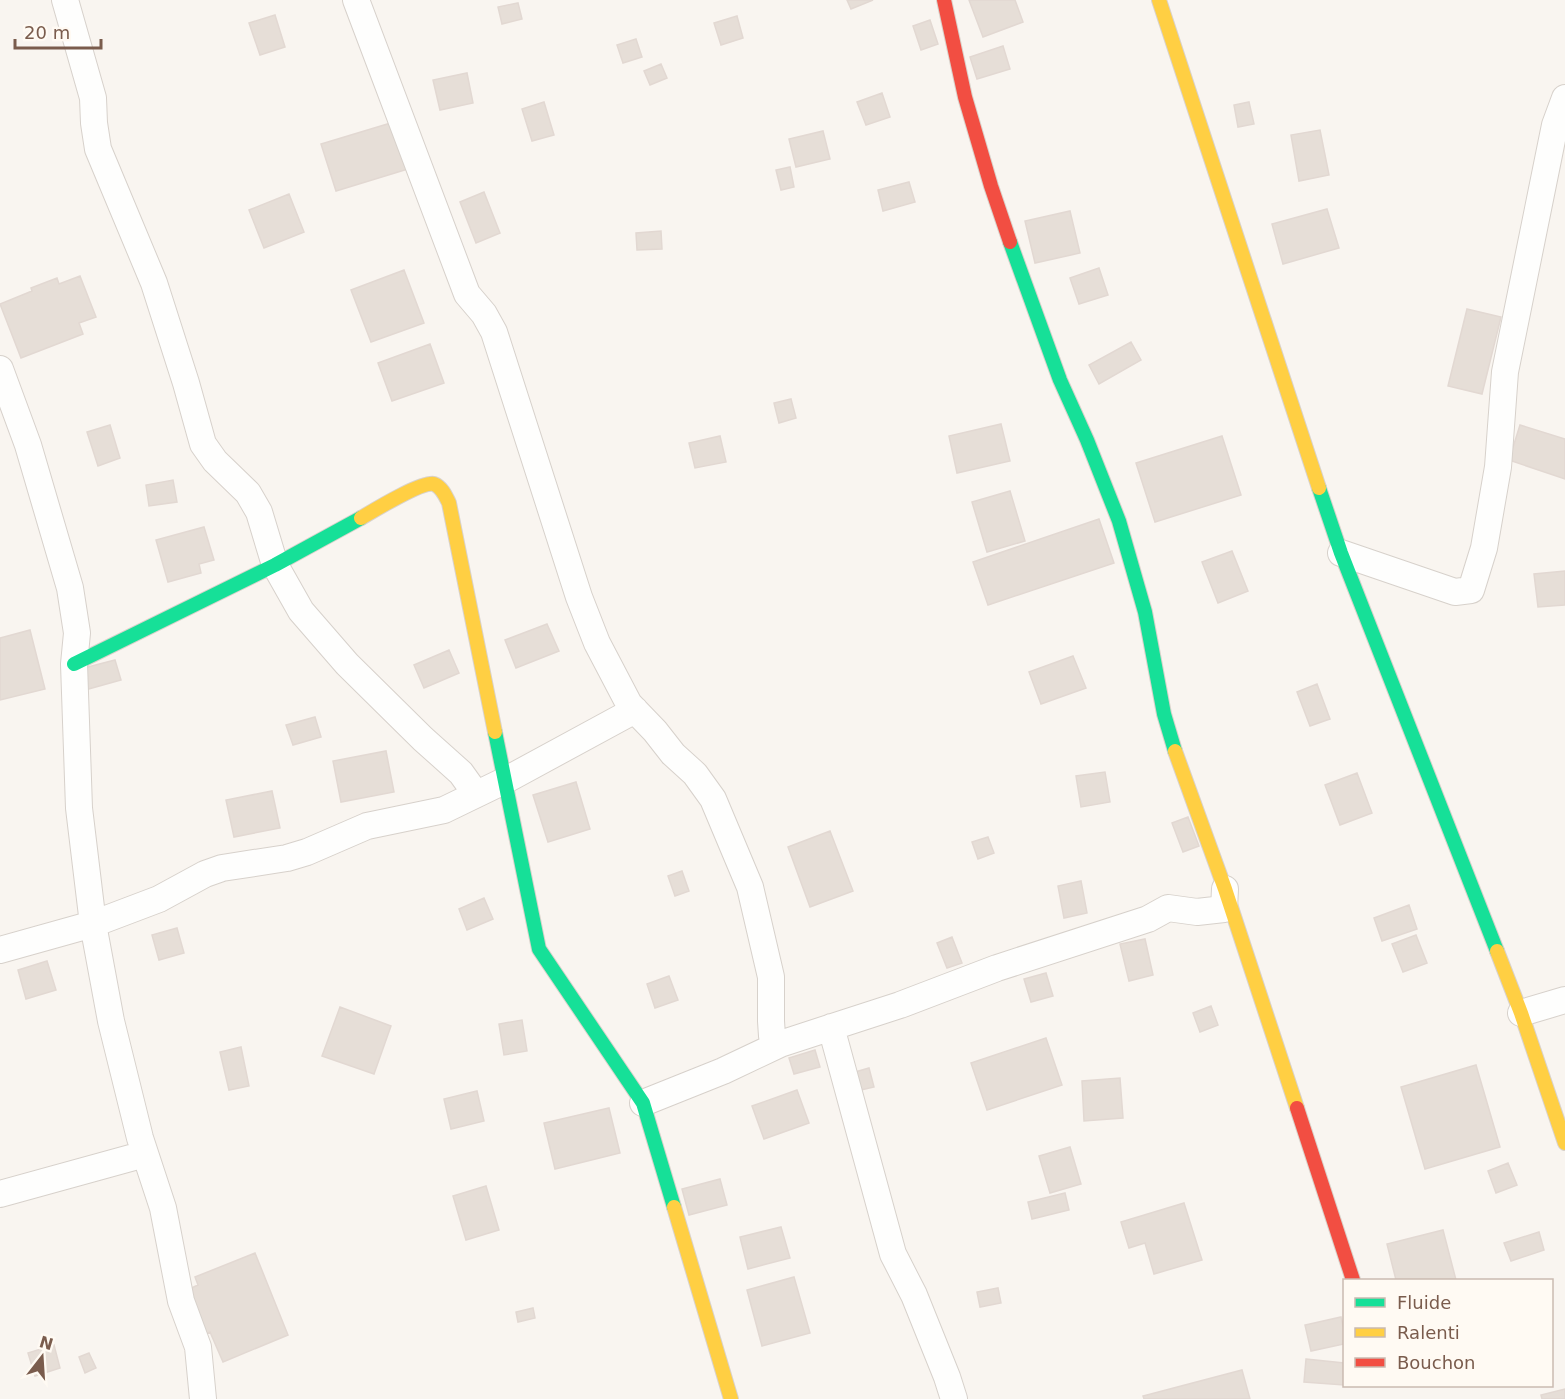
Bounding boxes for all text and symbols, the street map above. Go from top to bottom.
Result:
scale bar [15,12,100,50]
text: 20 m [24,22,70,43]
legend [1343,1279,1553,1387]
text: Fluide [1397,1292,1451,1313]
text: Ralenti [1397,1322,1460,1343]
north arrow [12,1327,72,1387]
text: N [37,1332,55,1354]
text: Bouchon [1397,1352,1476,1373]

